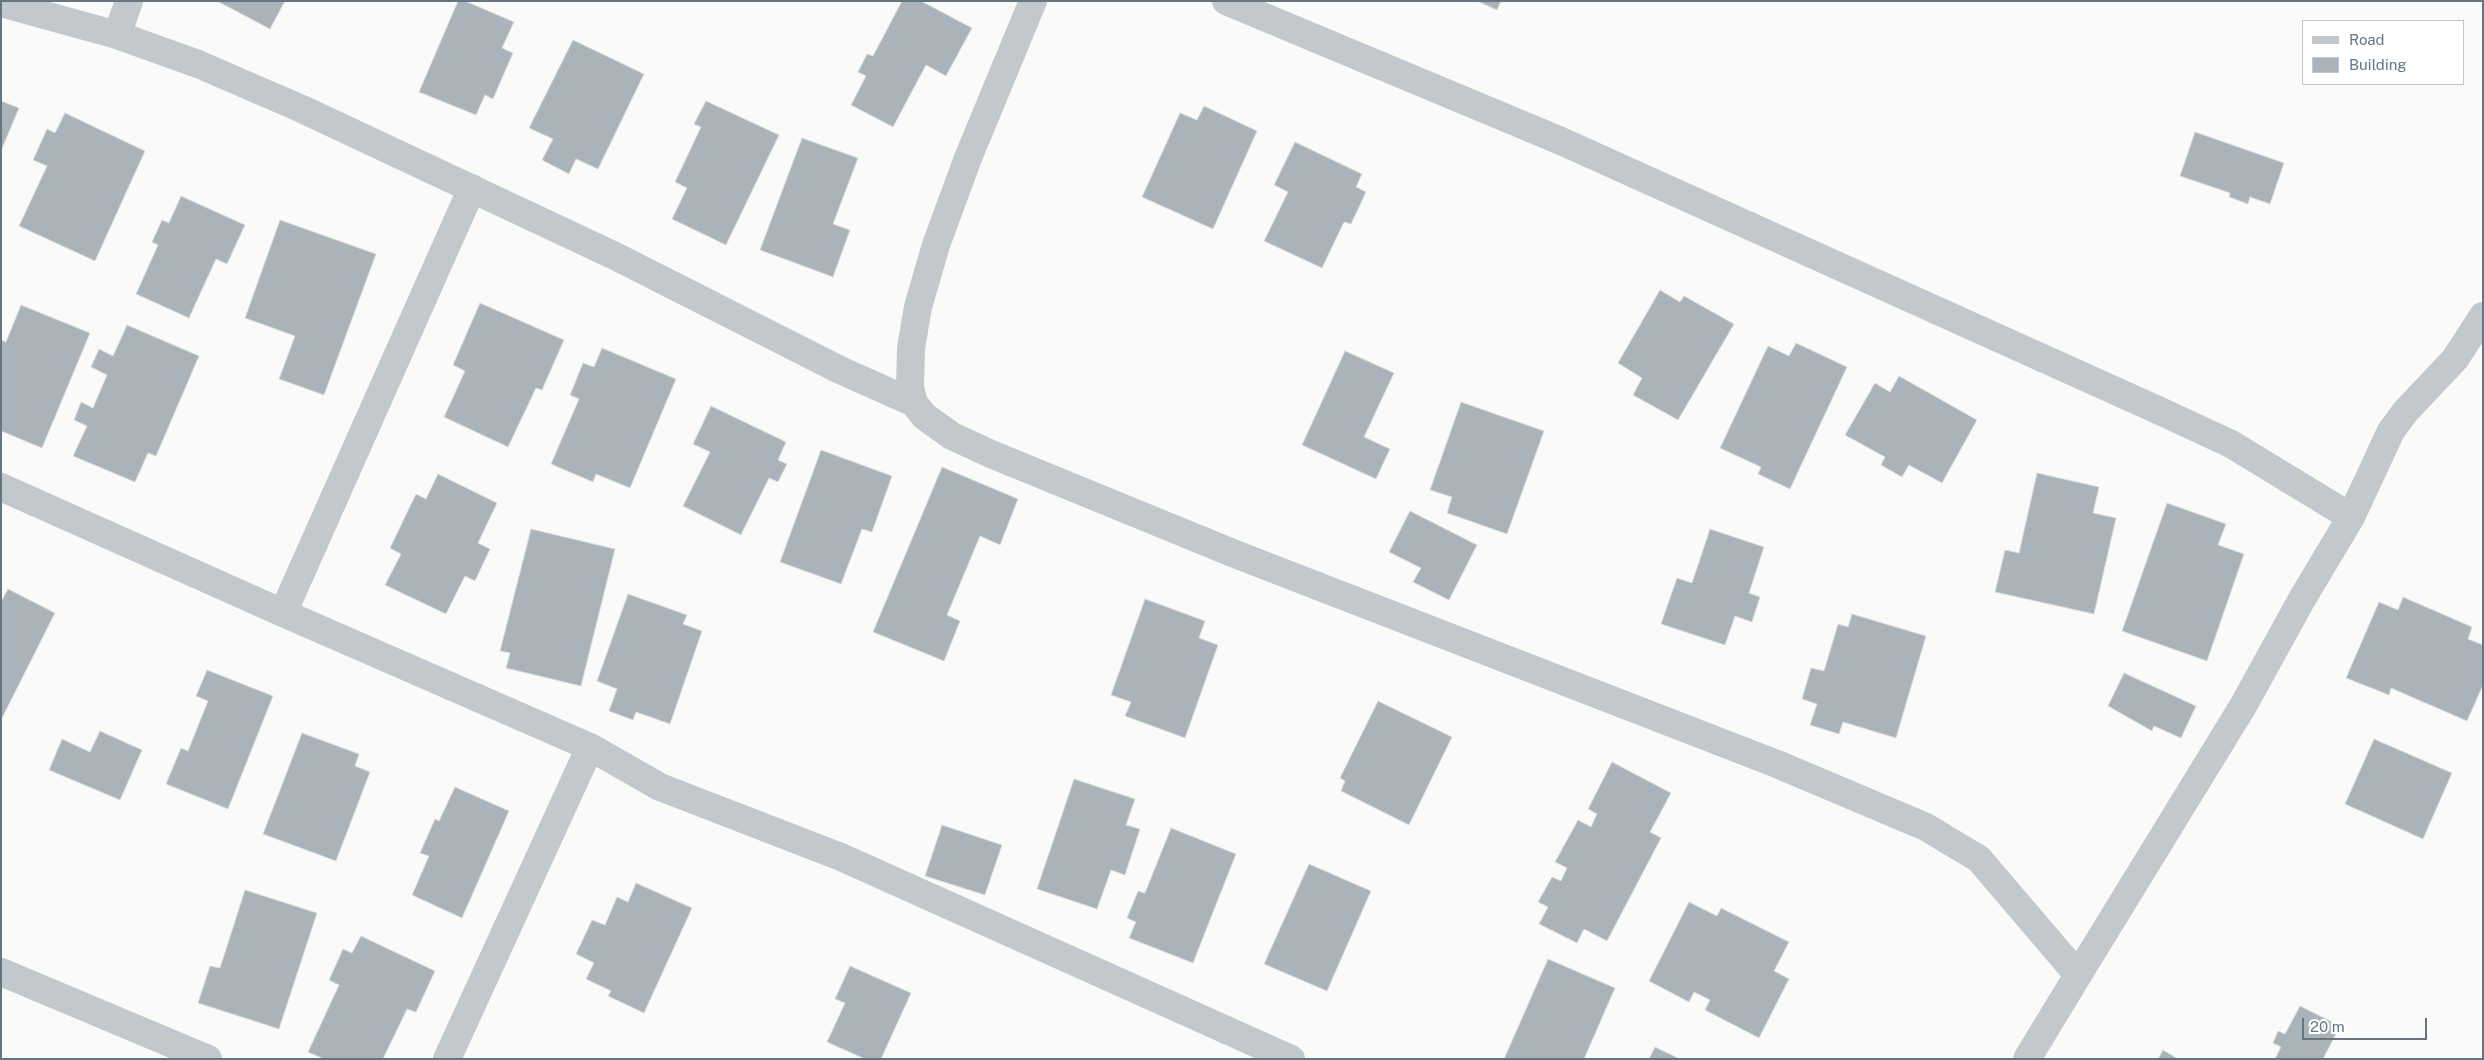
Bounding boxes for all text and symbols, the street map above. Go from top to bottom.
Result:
legend [2302,20,2464,85]
text: Road [2349,31,2385,48]
text: Building [2349,56,2407,73]
scale bar [2304,1008,2429,1040]
text: 20 m [2310,1018,2345,1035]

